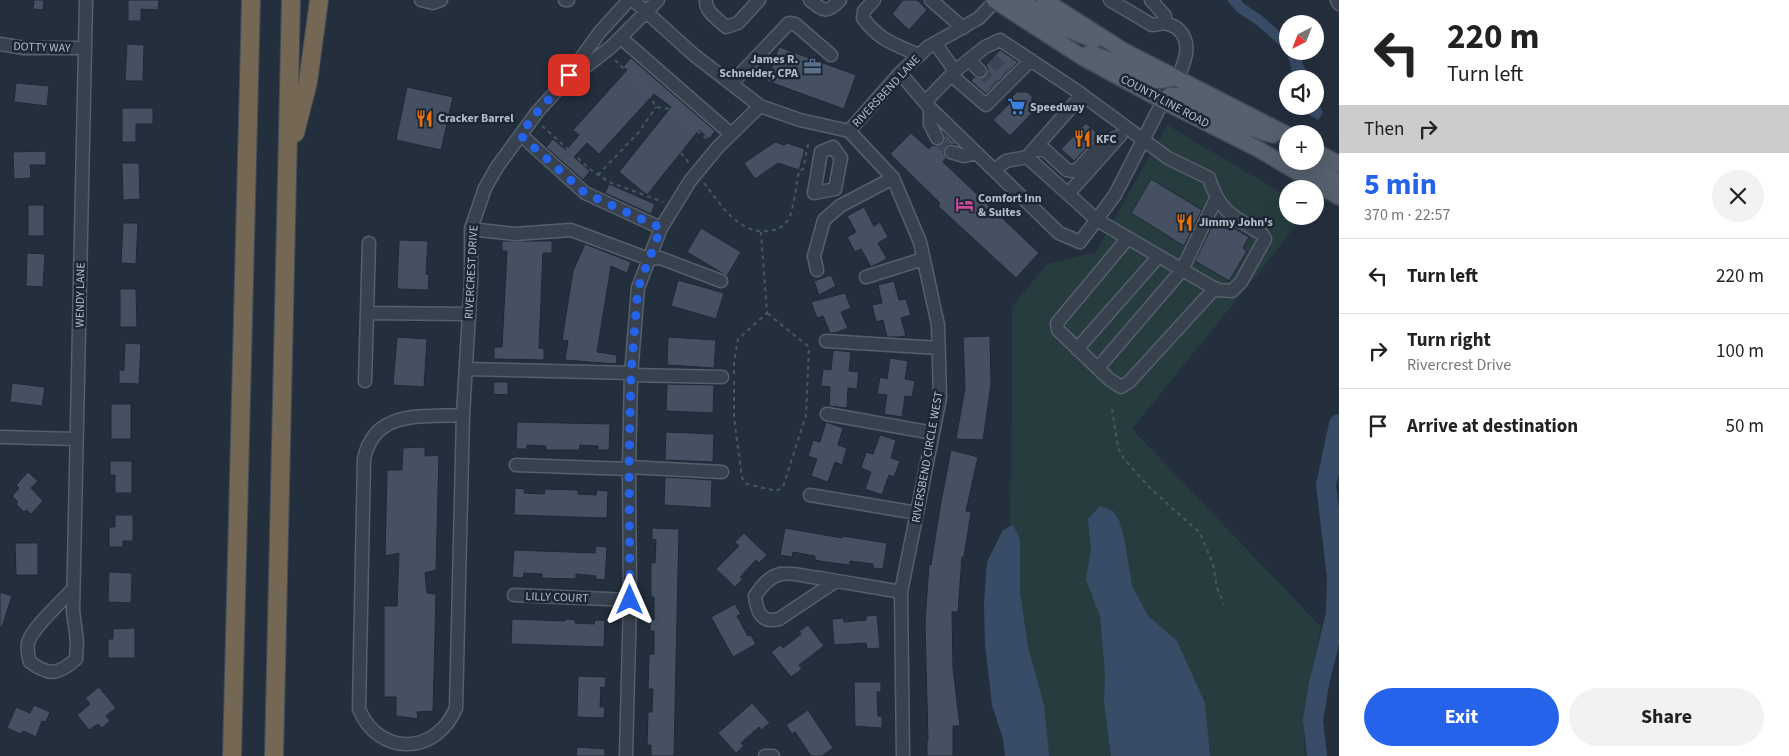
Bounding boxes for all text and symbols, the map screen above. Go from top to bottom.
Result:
text: 220 m [1447,12,1539,62]
north arrow [1279,15,1324,60]
map controls [1279,15,1324,225]
icon: left [1364,20,1429,85]
street label: DOTTY WAY [13,38,71,57]
place label: James R. Schneider, CPA [719,51,798,82]
street label: RIVERSBEND LANE [848,52,924,131]
pin [548,54,590,96]
office icon: James R. Schneider, CPA [802,56,822,76]
text: Turn left [1447,58,1523,90]
icon: arrive [555,61,583,89]
button: sound [1279,70,1324,115]
street label: COUNTY LINE ROAD [1117,71,1212,132]
supermarket icon: Speedway [1006,97,1026,117]
place label: Speedway [1030,99,1085,116]
restaurant icon: Cracker Barrel [414,108,434,128]
place label: Cracker Barrel [438,110,514,127]
icon: right [1414,115,1442,143]
text: Then [1364,116,1404,143]
button: + [1279,125,1324,170]
restaurant icon: KFC [1072,129,1092,149]
place label: KFC [1096,131,1117,148]
text: 5 min [1364,163,1437,206]
button: close [1712,170,1764,222]
button: − [1279,180,1324,225]
place label: Comfort Inn & Suites [978,190,1042,221]
hotel icon: Comfort Inn & Suites [954,195,974,215]
text: 370 m · 22:57 [1364,204,1451,226]
restaurant icon: Jimmy John's [1175,212,1195,232]
place label: Jimmy John's [1199,214,1273,231]
street label: RIVERCREST DRIVE [461,225,482,320]
street label: WENDY LANE [71,262,90,328]
icon: left [1364,262,1392,290]
text: Turn left [1407,263,1478,290]
text: 220 m [1716,263,1764,290]
text: Turn right [1407,327,1491,354]
icon: right [1364,337,1392,365]
text: 100 m [1716,338,1764,365]
text: Rivercrest Drive [1407,354,1511,376]
street label: RIVERSBEND CIRCLE WEST [908,390,948,524]
icon: arrive [1364,412,1392,440]
text: Arrive at destination [1407,413,1578,440]
text: 50 m [1726,413,1764,440]
position arrow [603,573,655,625]
street label: LILLY COURT [525,588,589,607]
button: Exit [1364,688,1559,746]
button: Share [1569,688,1764,746]

